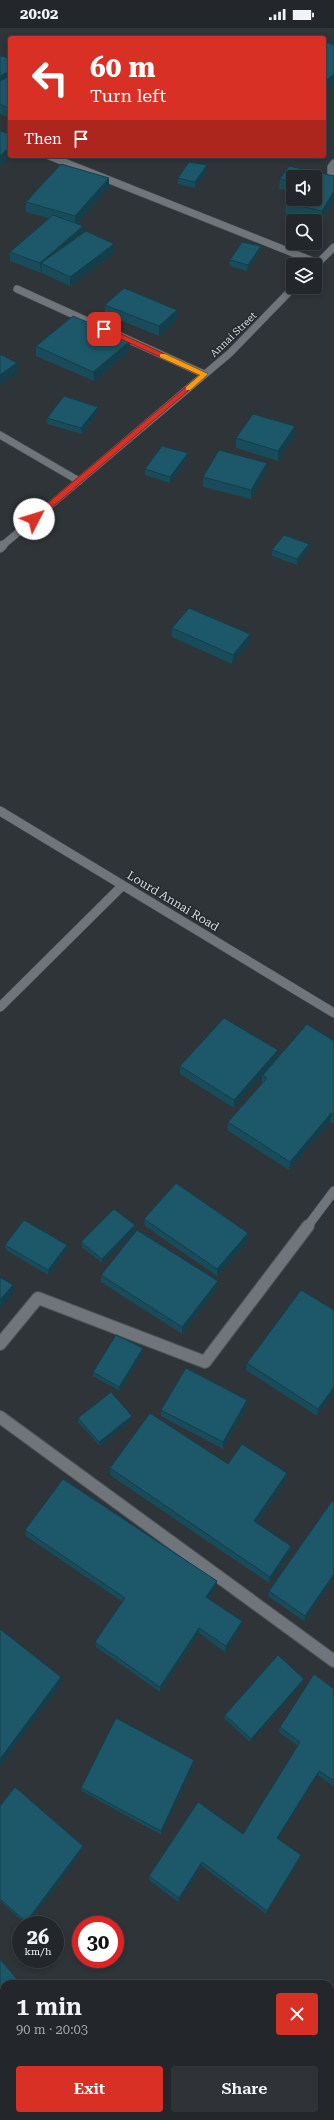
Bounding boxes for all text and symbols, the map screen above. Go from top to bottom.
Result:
text: 20:02 [20,5,58,23]
text: 60 m [90,51,155,84]
icon: left [24,52,76,104]
text: Turn left [90,85,166,106]
icon: arrive [70,128,92,150]
text: Then [24,130,62,148]
map controls [286,170,322,294]
button: sound [286,170,322,206]
button: search [286,214,322,250]
button: layers [286,258,322,294]
street label: Annai Street [208,309,259,359]
pin [87,312,121,346]
icon: arrive [93,318,115,340]
position arrow [13,498,55,540]
street label: Lourd Annai Road [125,868,222,934]
speed limit sign: 30 [72,1916,124,1968]
text: 26 [27,1925,49,1949]
text: km/h [25,1946,51,1957]
text: 1 min [16,1993,82,2021]
button: close [276,1993,318,2035]
text: 90 m · 20:03 [16,2022,88,2037]
button: Exit [16,2066,163,2112]
button: Share [171,2066,318,2112]

